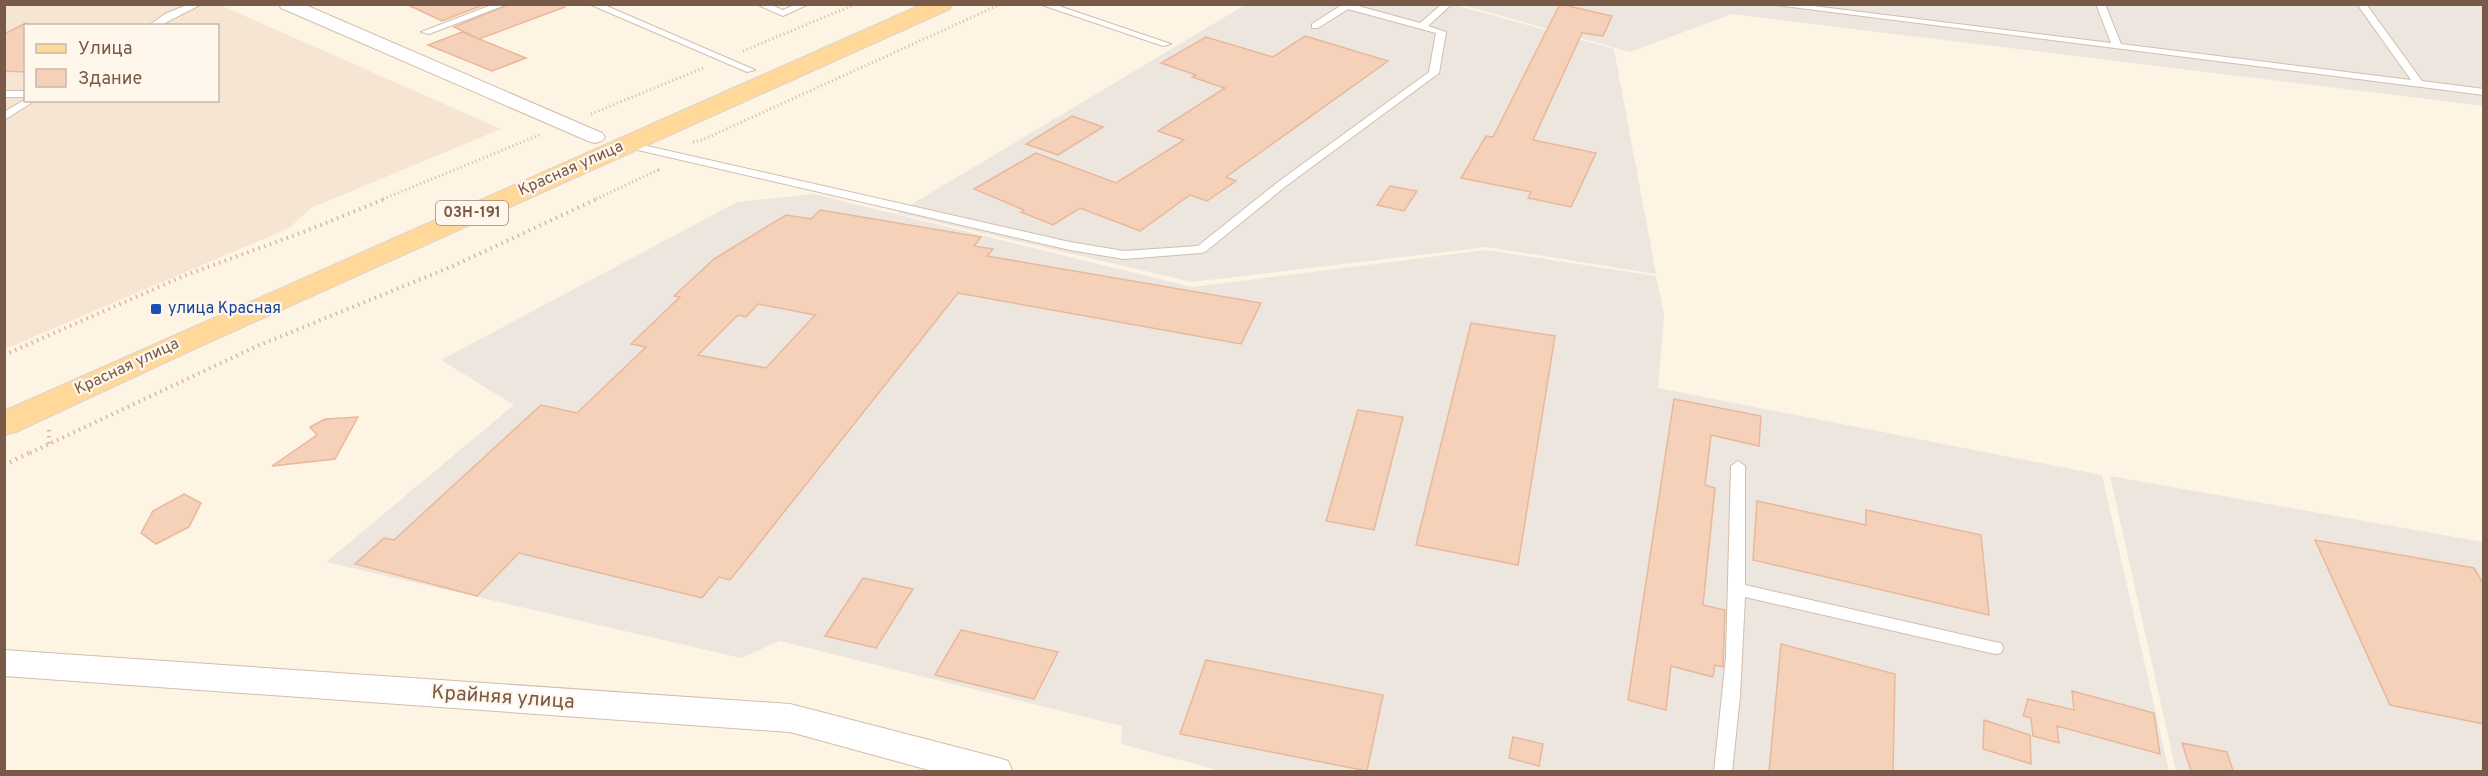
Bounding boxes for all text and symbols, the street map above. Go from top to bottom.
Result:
legend [24,24,219,102]
text: Улица [78,38,132,61]
text: Здание [78,68,142,91]
street label: Красная улица [515,137,627,201]
road number: 03Н-191 [436,201,508,225]
place label: улица Красная [168,299,281,319]
marker: улица Красная [149,302,163,316]
street label: Красная улица [72,334,182,400]
street label: Крайняя улица [431,680,575,716]

